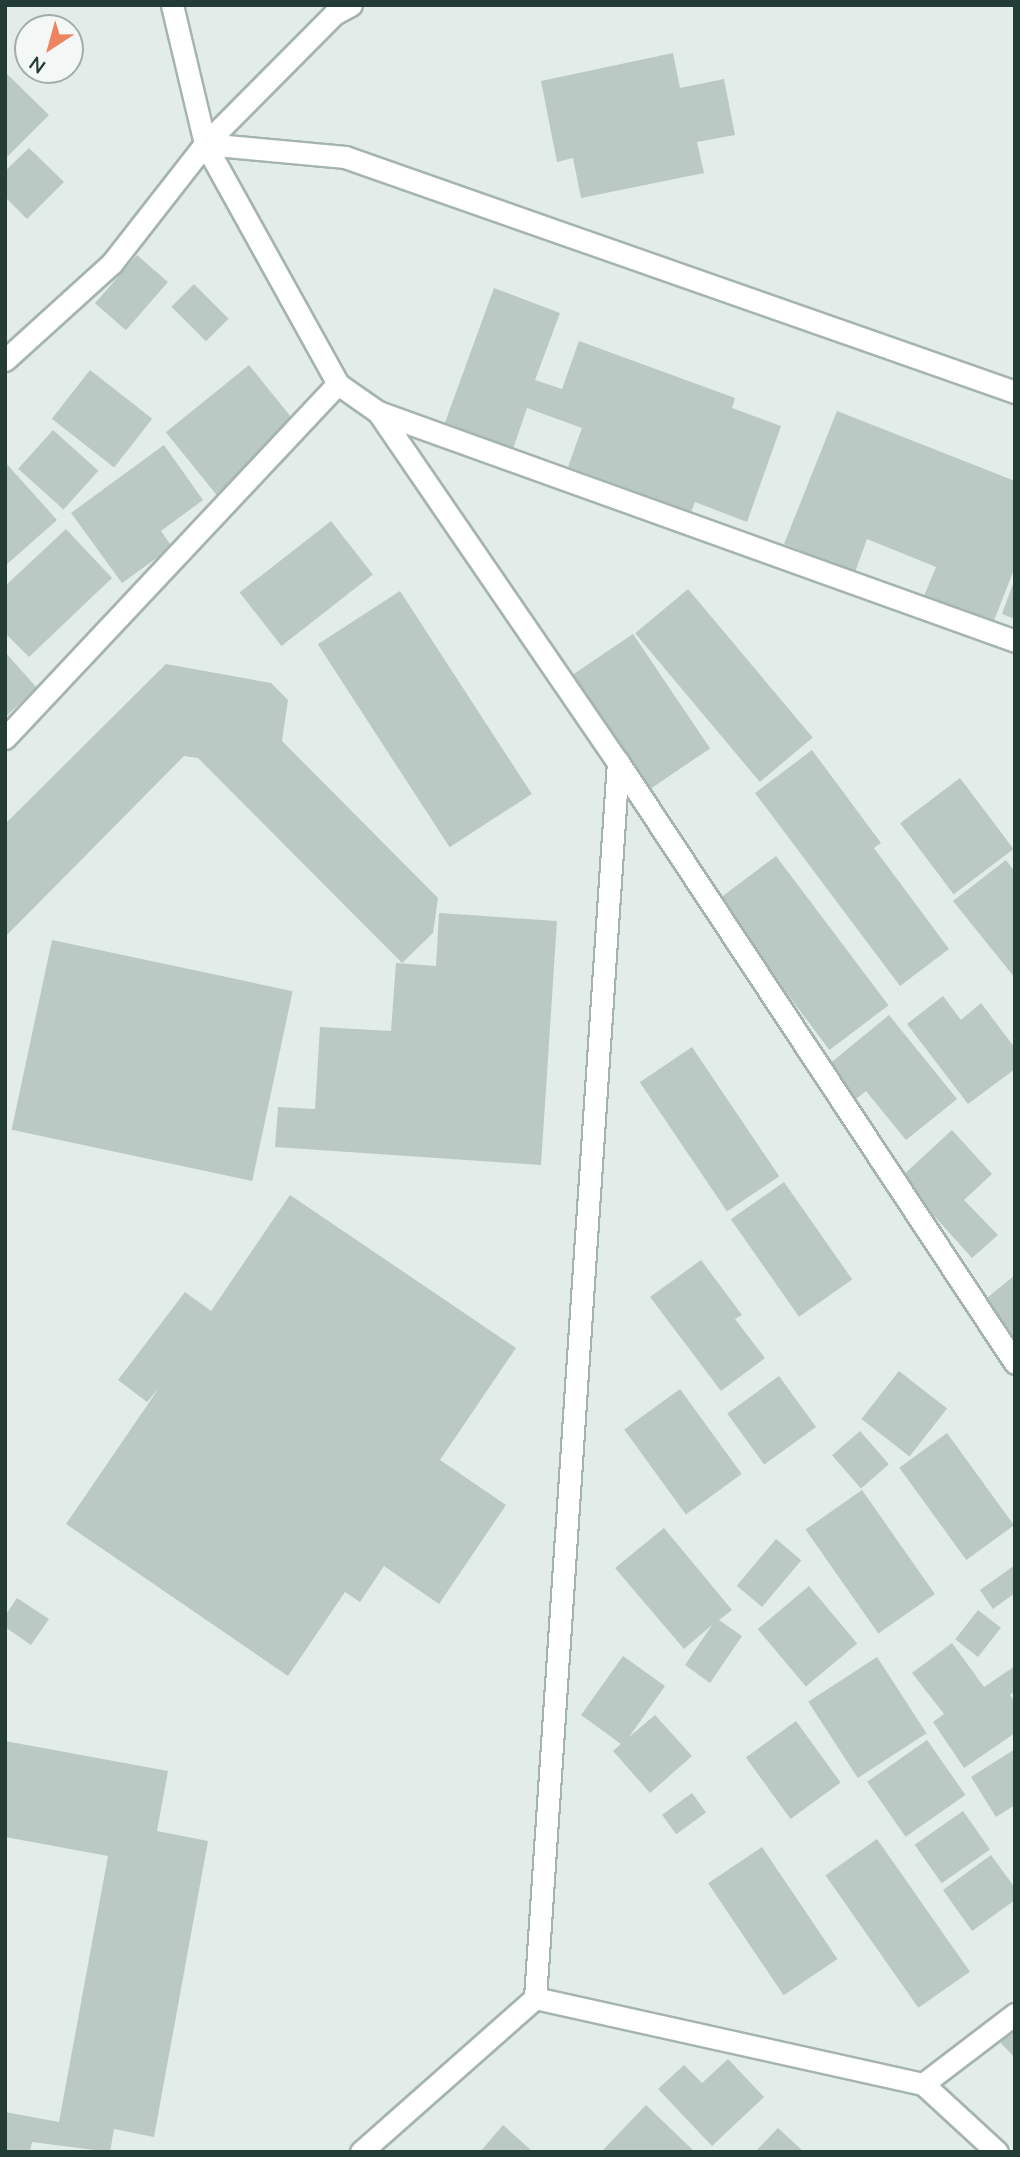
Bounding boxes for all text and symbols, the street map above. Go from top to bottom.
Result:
north arrow [14,14,84,84]
text: N [24,50,51,79]

